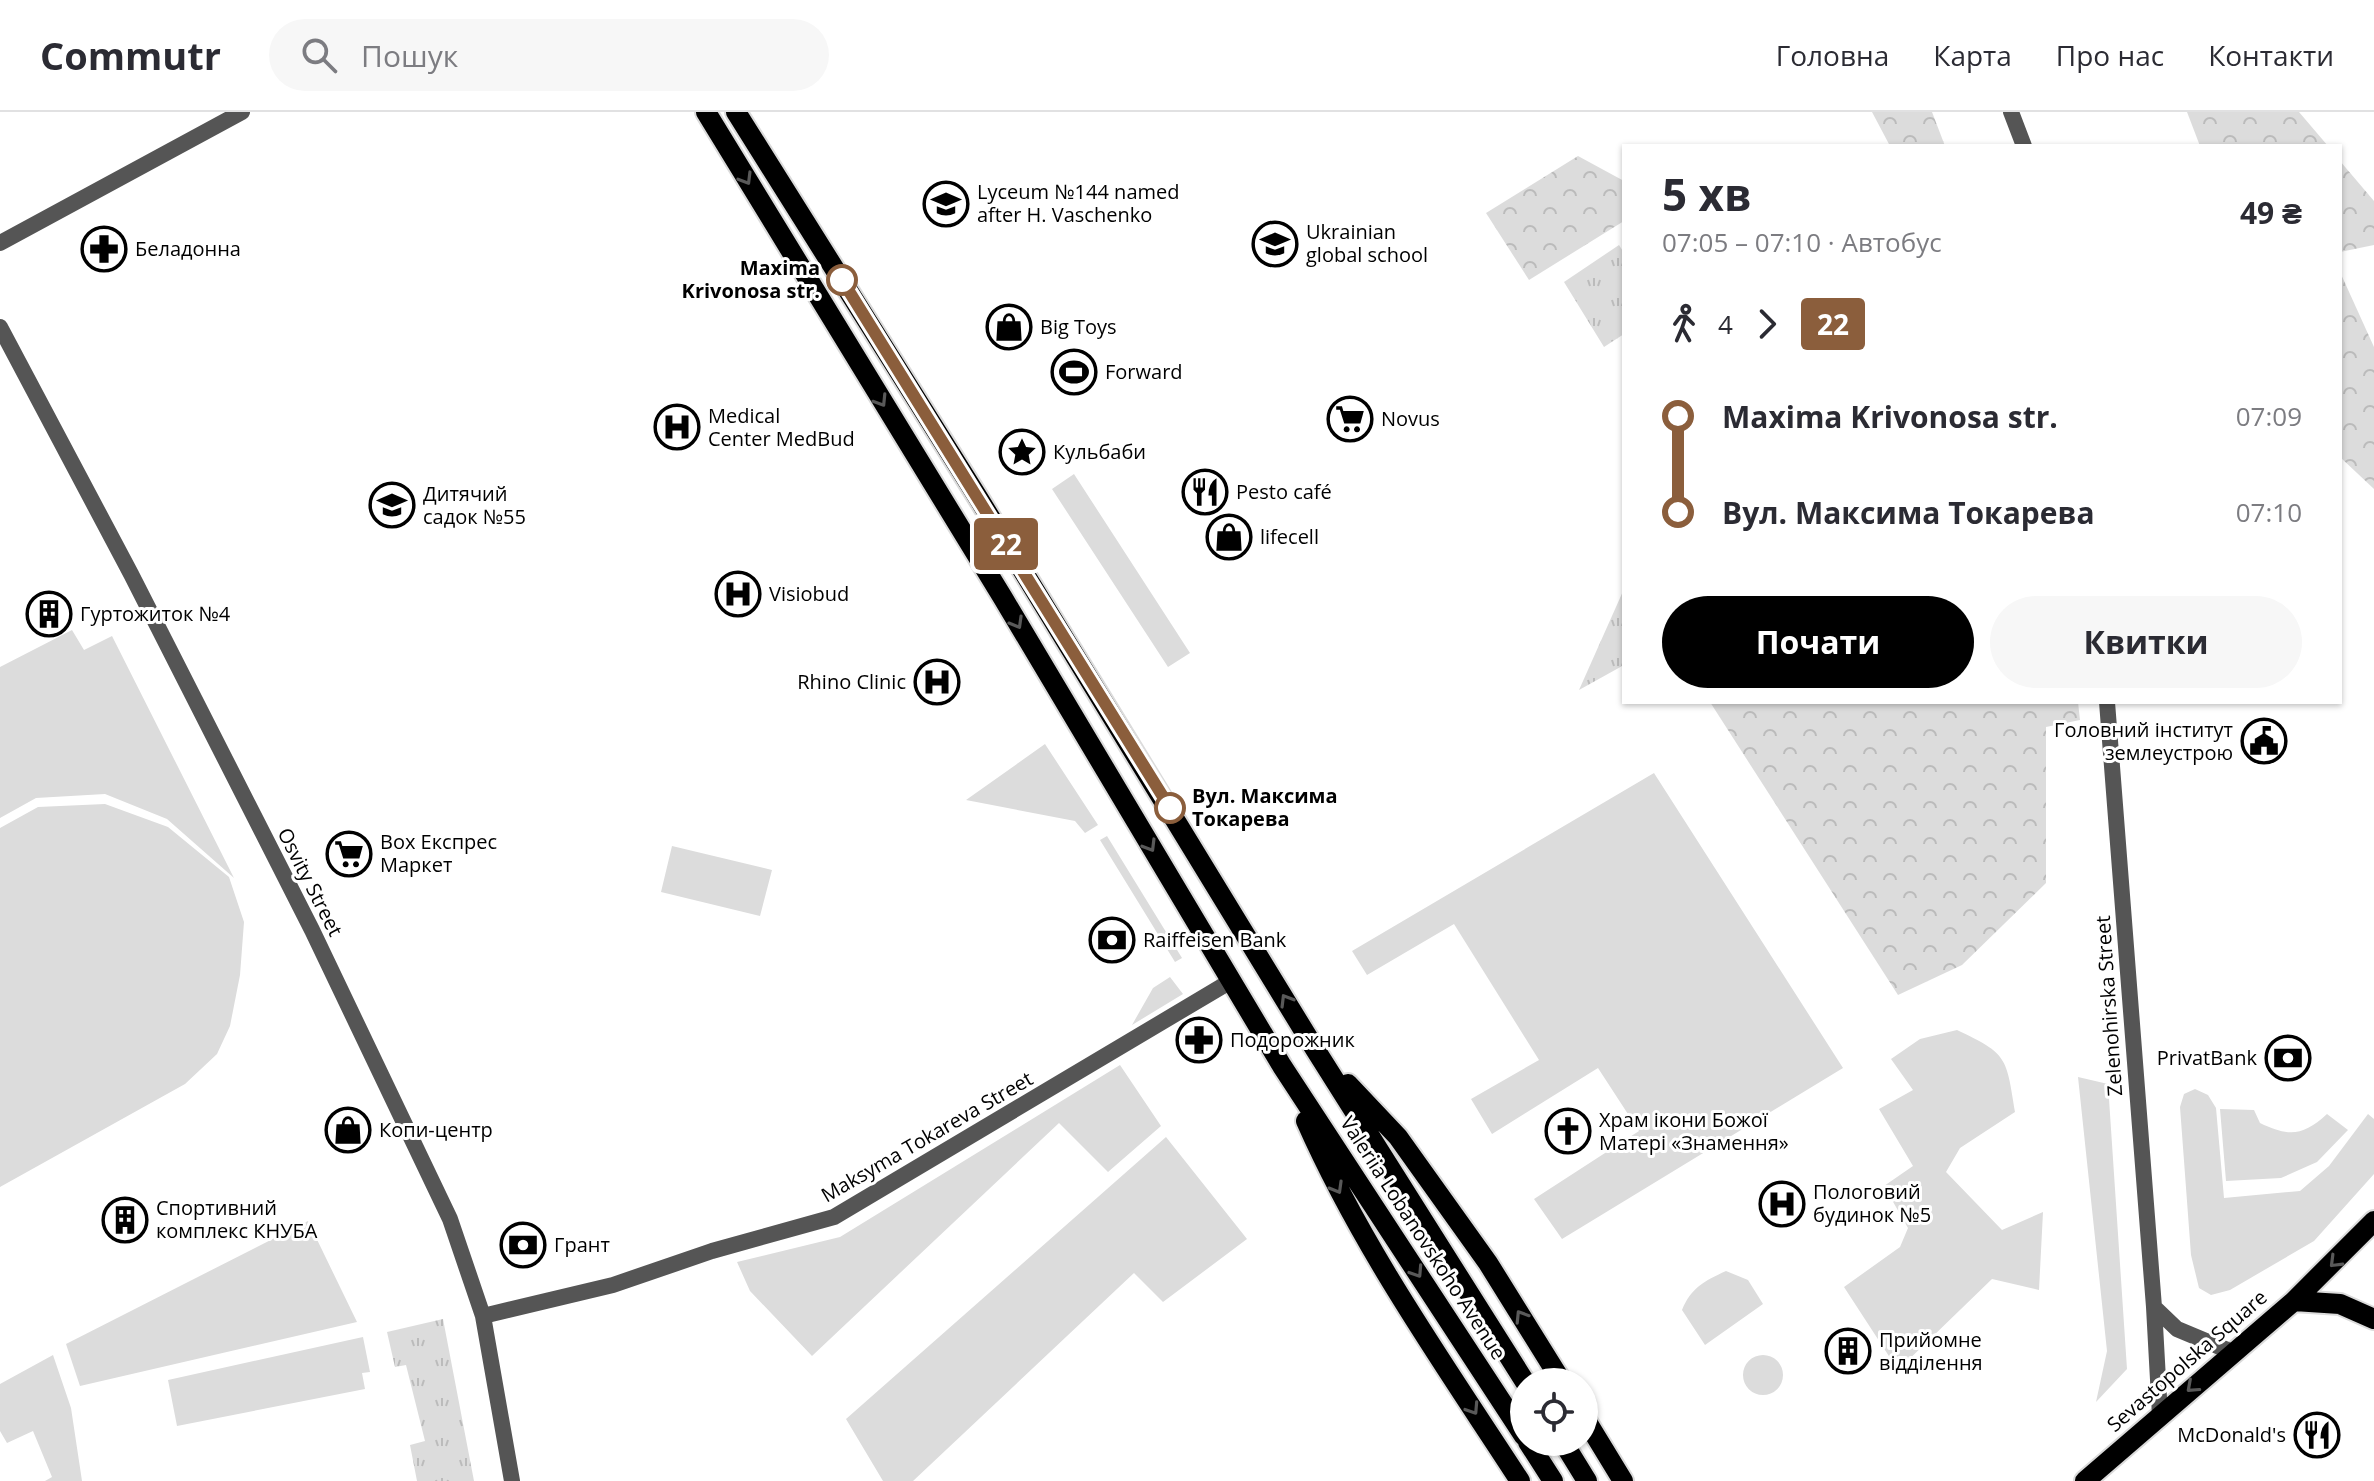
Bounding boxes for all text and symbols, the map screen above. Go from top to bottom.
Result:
search box [269,19,829,91]
text: Commutr [40,29,221,81]
icon: search [297,33,341,77]
text: Пошук [361,35,458,76]
text: Головна [1776,36,1889,74]
text: Карта [1933,36,2012,74]
text: Про нас [2056,36,2164,74]
text: Контакти [2208,36,2334,74]
text: 5 хв [1662,164,1752,224]
one-way arrow [736,170,752,185]
place label: Lyceum №144 named after H. Vaschenko [977,178,1179,228]
school or university icon: Lyceum №144 named after H. Vaschenko [922,180,970,228]
text: 49 ₴ [2240,192,2302,233]
place label: Ukrainian global school [1306,218,1428,268]
school or university icon: Ukrainian global school [1251,220,1299,268]
text: 07:05 – 07:10 · Автобус [1662,224,1942,260]
pharmacy icon: Беладонна [80,225,128,273]
place label: Беладонна [135,235,241,262]
place label: Maxima Krivonosa str. [682,254,820,304]
marker: Maxima Krivonosa str. [827,265,857,295]
icon: walk [1662,302,1706,346]
icon: forward [1745,302,1789,346]
shop icon: Big Toys [985,303,1033,351]
text: 22 [1817,305,1849,343]
text: 4 [1718,306,1733,342]
place label: Big Toys [1040,313,1117,340]
sports icon: Forward [1050,348,1098,396]
place label: Forward [1105,358,1183,385]
one-way arrow [872,392,887,407]
supermarket icon: Novus [1326,395,1374,443]
text: Maxima Krivonosa str. [1722,396,2058,437]
text: 07:09 [2236,398,2302,434]
place label: Medical Center MedBud [708,402,855,452]
hospital icon: Medical Center MedBud [653,403,701,451]
place label: Novus [1381,405,1440,432]
place icon: Кульбаби [998,428,1046,476]
place label: Кульбаби [1053,438,1146,465]
restaurant icon: Pesto café [1181,468,1229,516]
place label: Pesto café [1236,478,1332,505]
place label: Дитячий садок №55 [423,480,526,530]
school or university icon: Дитячий садок №55 [368,481,416,529]
text: Вул. Максима Токарева [1722,492,2095,533]
text: 07:10 [2236,494,2302,530]
shop icon: lifecell [1205,513,1253,561]
line badge: 22 [970,518,1042,570]
place label: lifecell [1260,523,1319,550]
text: 22 [990,525,1022,563]
hospital icon: Visiobud [714,570,762,618]
place label: Visiobud [769,580,849,607]
building icon: Гуртожиток №4 [25,590,73,638]
button: Почати [1662,596,1974,688]
button: Квитки [1990,596,2302,688]
place label: Гуртожиток №4 [80,600,231,627]
one-way arrow [1007,614,1023,629]
hospital icon: Rhino Clinic [913,658,961,706]
place label: Rhino Clinic [797,668,906,695]
place label: Головний інститут землеустрою [2054,716,2233,766]
public building icon: Головний інститут землеустрою [2240,717,2288,765]
place label: Вул. Максима Токарева [1192,782,1338,832]
marker: Вул. Максима Токарева [1155,793,1185,823]
street label: Osvity Street [272,823,349,941]
place label: Box Експрес Маркет [380,828,497,878]
supermarket icon: Box Експрес Маркет [325,830,373,878]
one-way arrow [1140,837,1155,852]
street label: Zelenohirska Street [2089,915,2128,1097]
bank icon: Raiffeisen Bank [1088,916,1136,964]
place label: Raiffeisen Bank [1143,926,1287,953]
one-way arrow [1280,994,1296,1009]
pharmacy icon: Подорожник [1175,1016,1223,1064]
place label: Подорожник [1230,1026,1355,1053]
bank icon: PrivatBank [2264,1034,2312,1082]
place label: PrivatBank [2157,1044,2257,1071]
street label: Maksyma Tokareva Street [816,1065,1038,1208]
shop icon: Копи-центр [324,1106,372,1154]
place label: Храм ікони Божої Матері «Знамення» [1599,1106,1789,1156]
church icon: Храм ікони Божої Матері «Знамення» [1544,1107,1592,1155]
street label: Valeriia Lobanovskoho Avenue [1334,1111,1512,1365]
place label: Копи-центр [379,1116,493,1143]
place label: Пологовий будинок №5 [1813,1178,1931,1228]
one-way arrow [1327,1179,1343,1194]
hospital icon: Пологовий будинок №5 [1758,1180,1806,1228]
place label: Спортивний комплекс КНУБА [156,1194,318,1244]
building icon: Спортивний комплекс КНУБА [101,1196,149,1244]
bank icon: Грант [499,1221,547,1269]
place label: Грант [554,1231,610,1258]
one-way arrow [2330,1253,2344,1267]
one-way arrow [1407,1263,1422,1277]
street label: Sevastopolska Square [2101,1284,2272,1438]
one-way arrow [1515,1310,1531,1325]
place label: Прийомне відділення [1879,1326,1983,1376]
building icon: Прийомне відділення [1824,1327,1872,1375]
map controls [1510,1368,1598,1456]
button: locate [1510,1368,1598,1456]
one-way arrow [2187,1378,2201,1393]
one-way arrow [1464,1400,1479,1415]
restaurant icon: McDonald's [2293,1411,2341,1459]
place label: McDonald's [2177,1421,2286,1448]

